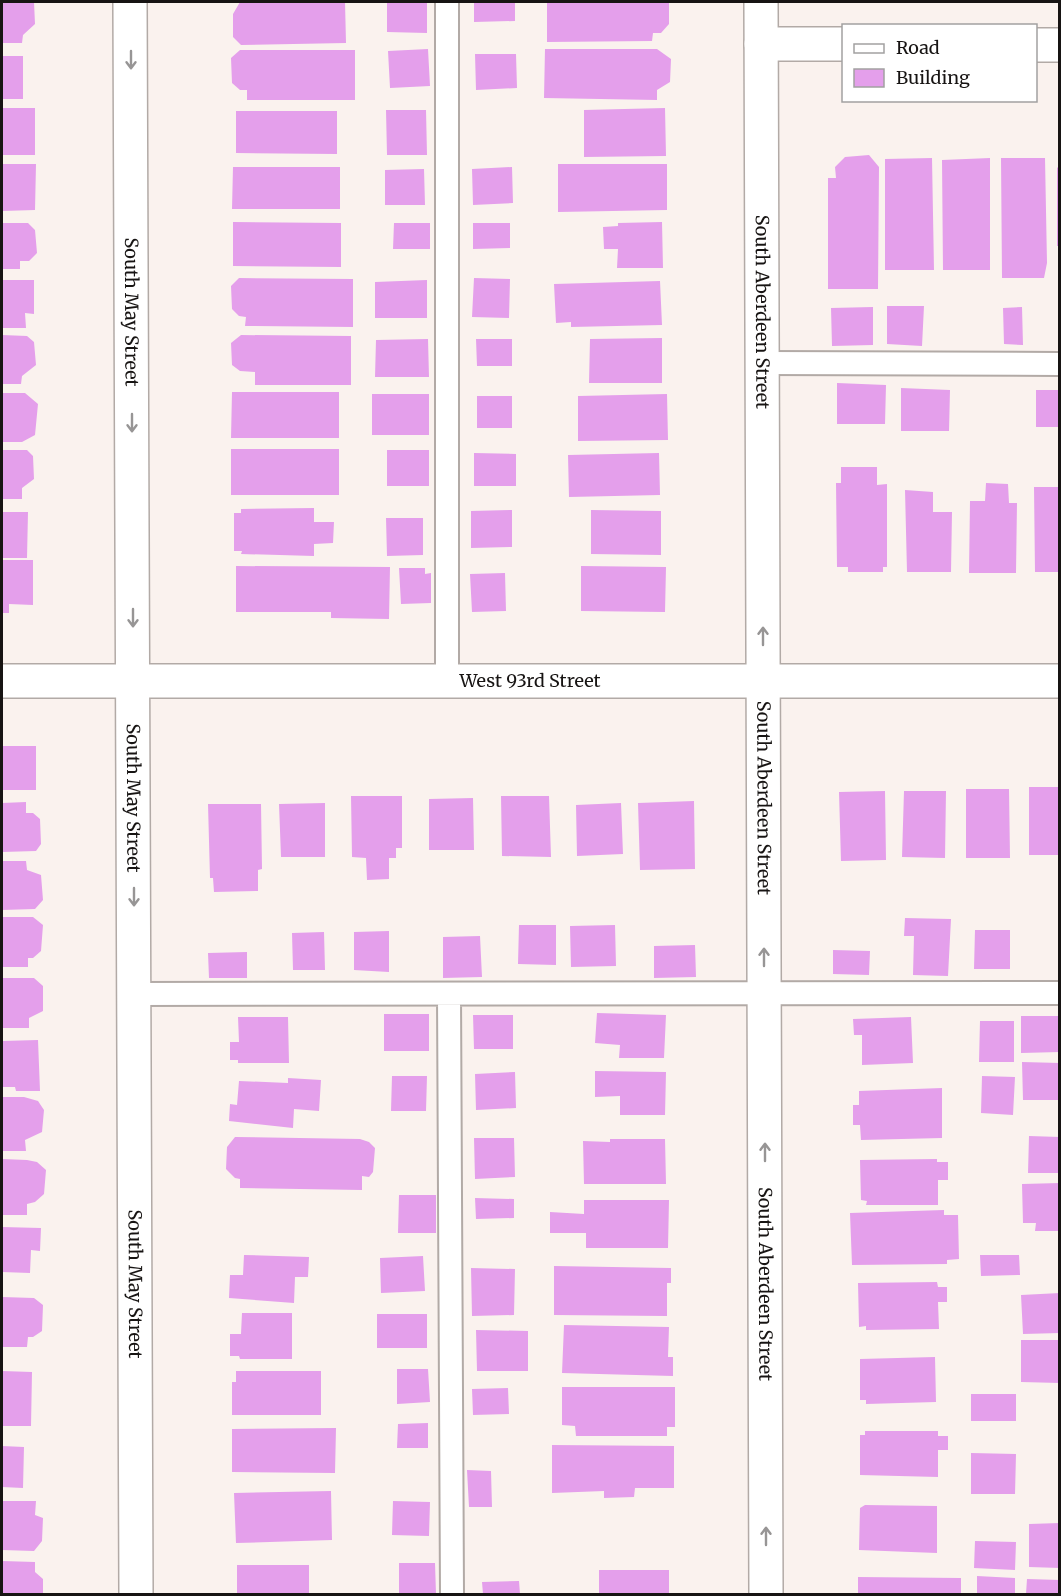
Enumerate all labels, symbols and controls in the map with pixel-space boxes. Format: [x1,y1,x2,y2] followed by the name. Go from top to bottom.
[842,24,1037,102] legend
[896,36,940,59] text: Road
[125,49,137,69] one-way arrow
[896,66,970,89] text: Building
[751,215,774,409] street label: South Aberdeen Street
[120,237,143,387] street label: South May Street
[126,412,138,432] one-way arrow
[127,607,139,627] one-way arrow
[757,627,769,647] one-way arrow
[458,669,601,692] street label: West 93rd Street
[752,701,776,895] street label: South Aberdeen Street
[122,723,145,873] street label: South May Street
[128,886,139,906] one-way arrow
[758,948,770,968] one-way arrow
[759,1143,771,1163] one-way arrow
[754,1187,777,1381] street label: South Aberdeen Street
[124,1209,147,1359] street label: South May Street
[760,1527,772,1547] one-way arrow

